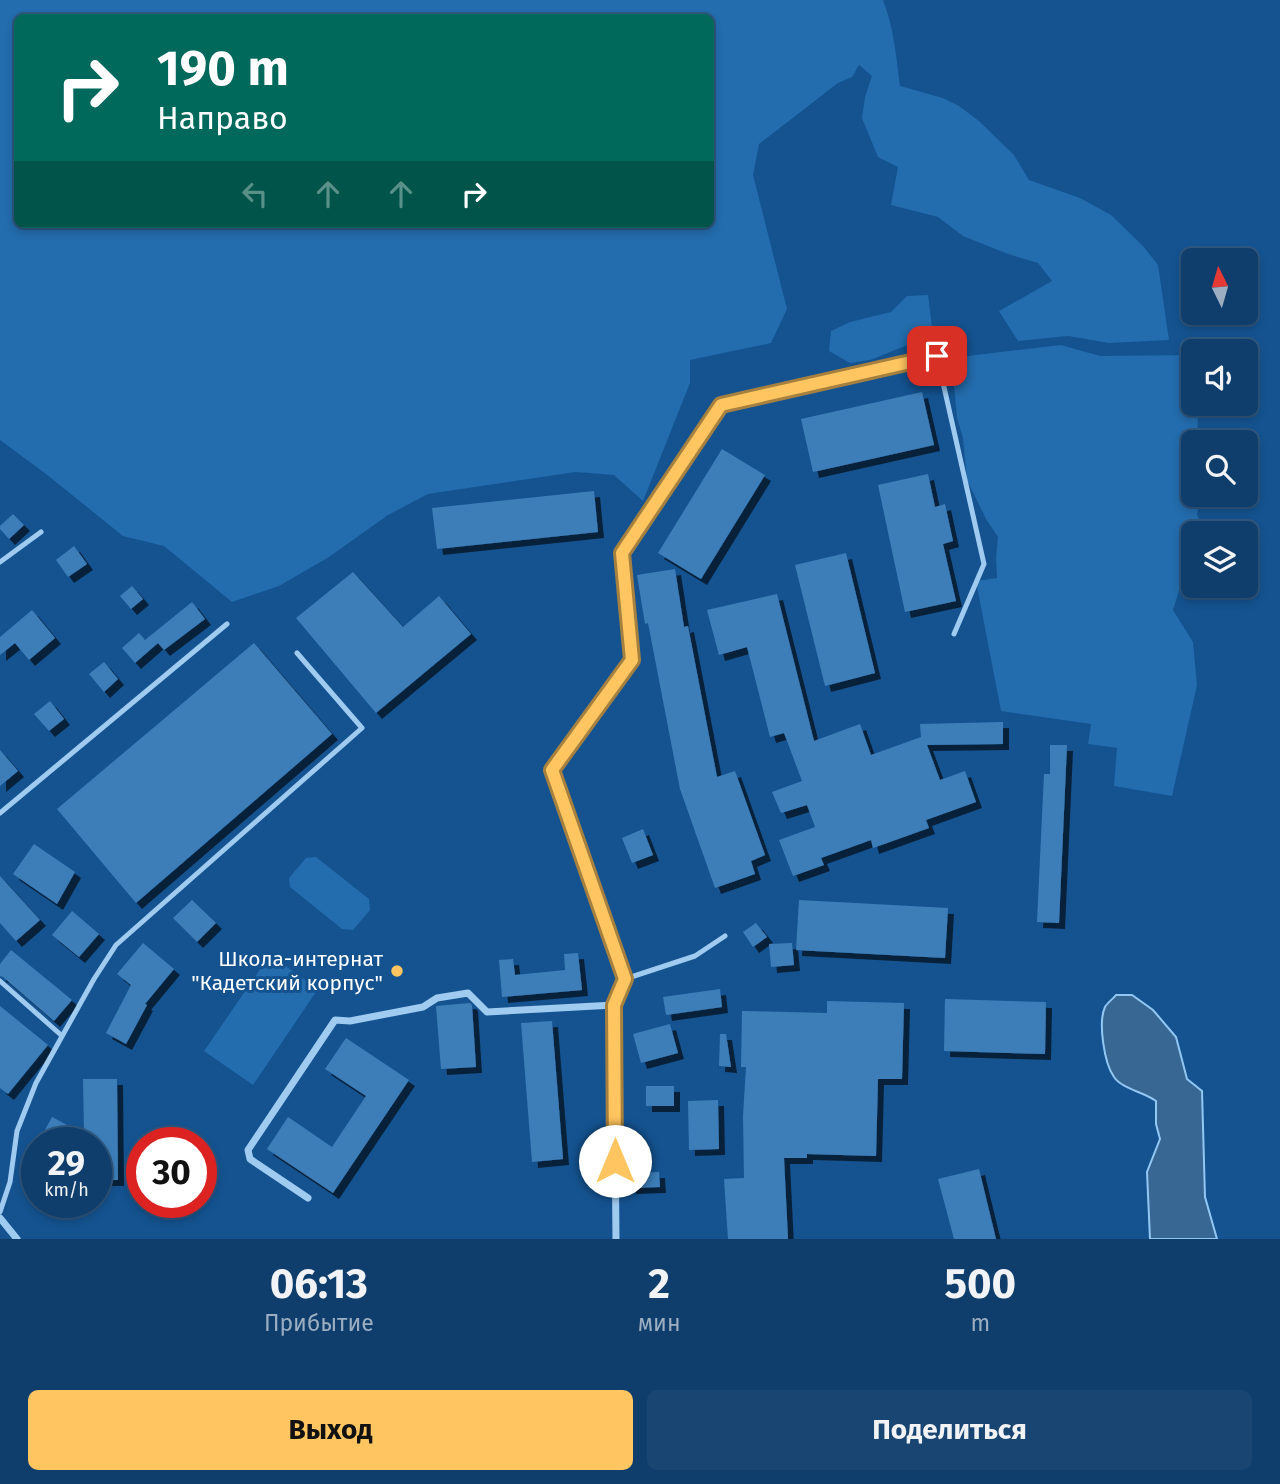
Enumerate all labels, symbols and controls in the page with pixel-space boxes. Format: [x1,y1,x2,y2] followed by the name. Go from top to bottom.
[157,39,289,98] text: 190 m
[42,42,133,133] icon: right
[157,99,288,137] text: Направо
[236,175,274,213] icon: left
[309,175,347,213] icon: ahead
[382,175,420,213] icon: ahead
[455,175,493,213] icon: right
[1181,248,1258,326] north arrow
[1181,248,1258,598] map controls
[907,326,967,386] pin
[918,337,956,375] icon: arrive
[1181,339,1258,416] button: sound
[1181,430,1258,507] button: search
[1181,521,1258,598] button: layers
[191,946,384,996] place label: Школа-интернат "Кадетский корпус"
[389,963,405,979] marker: Школа-интернат "Кадетский корпус"
[578,1124,652,1198] position arrow
[126,1127,217,1218] speed limit sign: 30
[48,1142,85,1184] text: 29
[44,1179,89,1201] text: km/h
[270,1259,368,1309] text: 06:13
[648,1259,670,1309] text: 2
[944,1259,1016,1309] text: 500
[264,1309,374,1337] text: Прибытие
[638,1309,681,1337] text: мин
[970,1309,990,1337] text: m
[28,1390,633,1470] button: Выход
[647,1390,1252,1470] button: Поделиться

